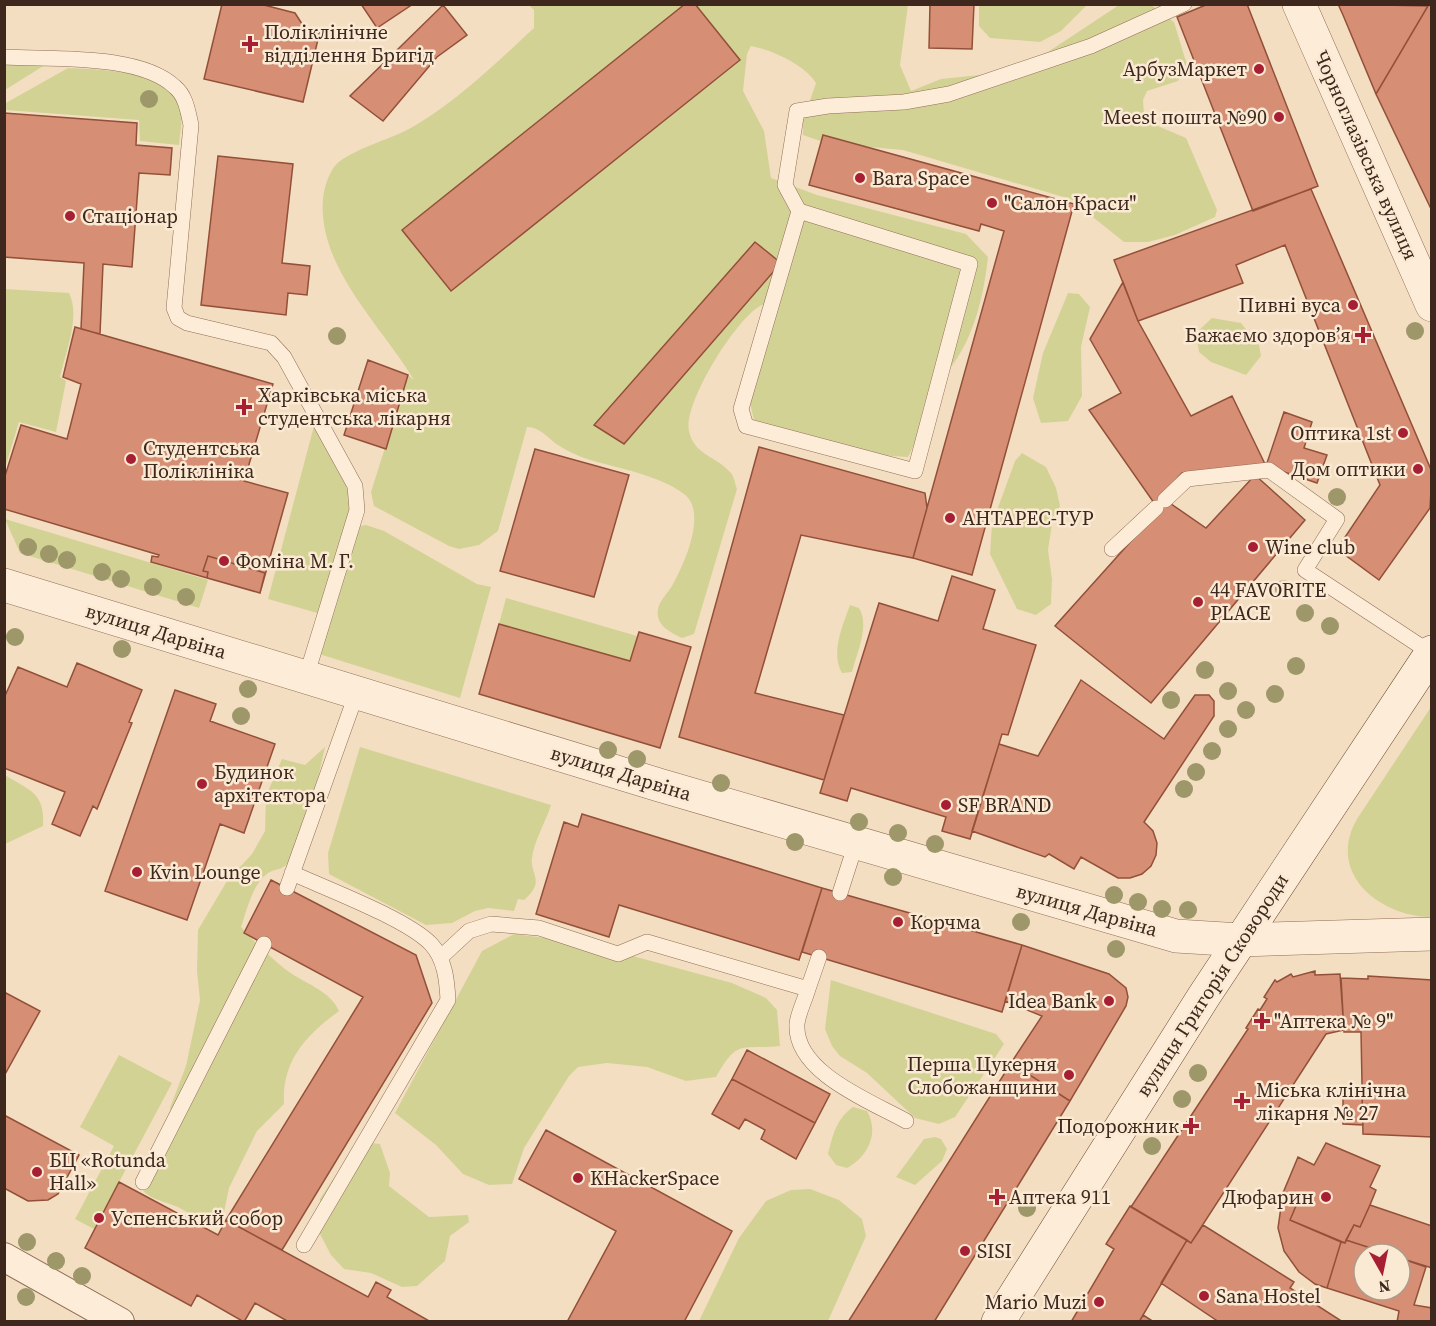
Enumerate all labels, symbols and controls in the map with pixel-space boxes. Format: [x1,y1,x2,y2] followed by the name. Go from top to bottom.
[264,18,434,69] place label: Поліклінічне відділення Бригід
[241,35,259,53] marker: Поліклінічне відділення Бригід
[1307,46,1425,264] street label: Чорноглазівська вулиця
[1123,55,1247,83] place label: АрбузМаркет
[1252,62,1266,76] marker: АрбузМаркет
[1103,103,1267,131] place label: Meest пошта №90
[1272,110,1286,124] marker: Meest пошта №90
[872,164,970,192] place label: Bara Space
[853,171,867,185] marker: Bara Space
[1004,189,1136,217] place label: "Салон Краси"
[985,196,999,210] marker: "Салон Краси"
[82,202,178,230] place label: Стаціонар
[63,209,77,223] marker: Стаціонар
[1239,291,1342,319] place label: Пивні вуса
[1346,298,1360,312] marker: Пивні вуса
[1185,321,1351,349] place label: Бажаємо здоровʼя
[1356,328,1370,342] marker: Бажаємо здоровʼя
[258,381,451,432] place label: Харківська міська студентська лікарня
[235,398,253,416] marker: Харківська міська студентська лікарня
[1290,419,1391,447] place label: Оптика 1st
[1396,426,1410,440] marker: Оптика 1st
[143,434,261,485] place label: Студентська Поліклініка
[124,452,138,466] marker: Студентська Поліклініка
[1291,455,1406,483] place label: Дом оптики
[1411,462,1425,476] marker: Дом оптики
[962,504,1094,532] place label: АНТАРЕС-ТУР
[943,511,957,525] marker: АНТАРЕС-ТУР
[1265,533,1355,561] place label: Wine club
[1246,540,1260,554] marker: Wine club
[236,547,354,575] place label: Фоміна М. Г.
[217,554,231,568] marker: Фоміна М. Г.
[1210,576,1326,627] place label: 44 FAVORITE PLACE
[1191,595,1205,609] marker: 44 FAVORITE PLACE
[82,596,231,666] street label: вулиця Дарвіна
[547,738,696,808] street label: вулиця Дарвіна
[214,758,327,809] place label: Будинок архітектора
[195,777,209,791] marker: Будинок архітектора
[958,791,1051,819] place label: SF BRAND
[939,798,953,812] marker: SF BRAND
[149,858,261,886] place label: Kvin Lounge
[130,865,144,879] marker: Kvin Lounge
[1129,868,1295,1102] street label: вулиця Григорія Сковороди
[1013,876,1162,944] street label: вулиця Дарвіна
[910,908,982,936] place label: Корчма
[891,915,905,929] marker: Корчма
[1008,987,1097,1015] place label: Idea Bank
[1102,994,1116,1008] marker: Idea Bank
[1274,1007,1393,1035] place label: "Аптека № 9"
[1255,1014,1269,1028] marker: "Аптека № 9"
[907,1050,1057,1101] place label: Перша Цукерня Слобожанщини
[1062,1068,1076,1082] marker: Перша Цукерня Слобожанщини
[1256,1076,1407,1127] place label: Міська клінічна лікарня № 27
[1233,1092,1251,1110] marker: Міська клінічна лікарня № 27
[1057,1112,1179,1140] place label: Подорожник
[1184,1119,1198,1133] marker: Подорожник
[49,1146,167,1197] place label: БЦ «Rotunda Hall»
[590,1164,719,1192] place label: KHackerSpace
[30,1165,44,1179] marker: БЦ «Rotunda Hall»
[571,1171,585,1185] marker: KHackerSpace
[1009,1183,1111,1211] place label: Аптека 911
[1222,1183,1314,1211] place label: Дюфарин
[990,1190,1004,1204] marker: Аптека 911
[1319,1190,1333,1204] marker: Дюфарин
[111,1204,283,1232] place label: Успенський собор
[92,1211,106,1225] marker: Успенський собор
[977,1237,1012,1265] place label: SISI
[1352,1242,1412,1302] north arrow
[958,1244,972,1258] marker: SISI
[1377,1275,1392,1299] text: N
[1216,1282,1321,1310] place label: Sana Hostel
[985,1288,1087,1316] place label: Mario Muzi
[1197,1289,1211,1303] marker: Sana Hostel
[1092,1295,1106,1309] marker: Mario Muzi

